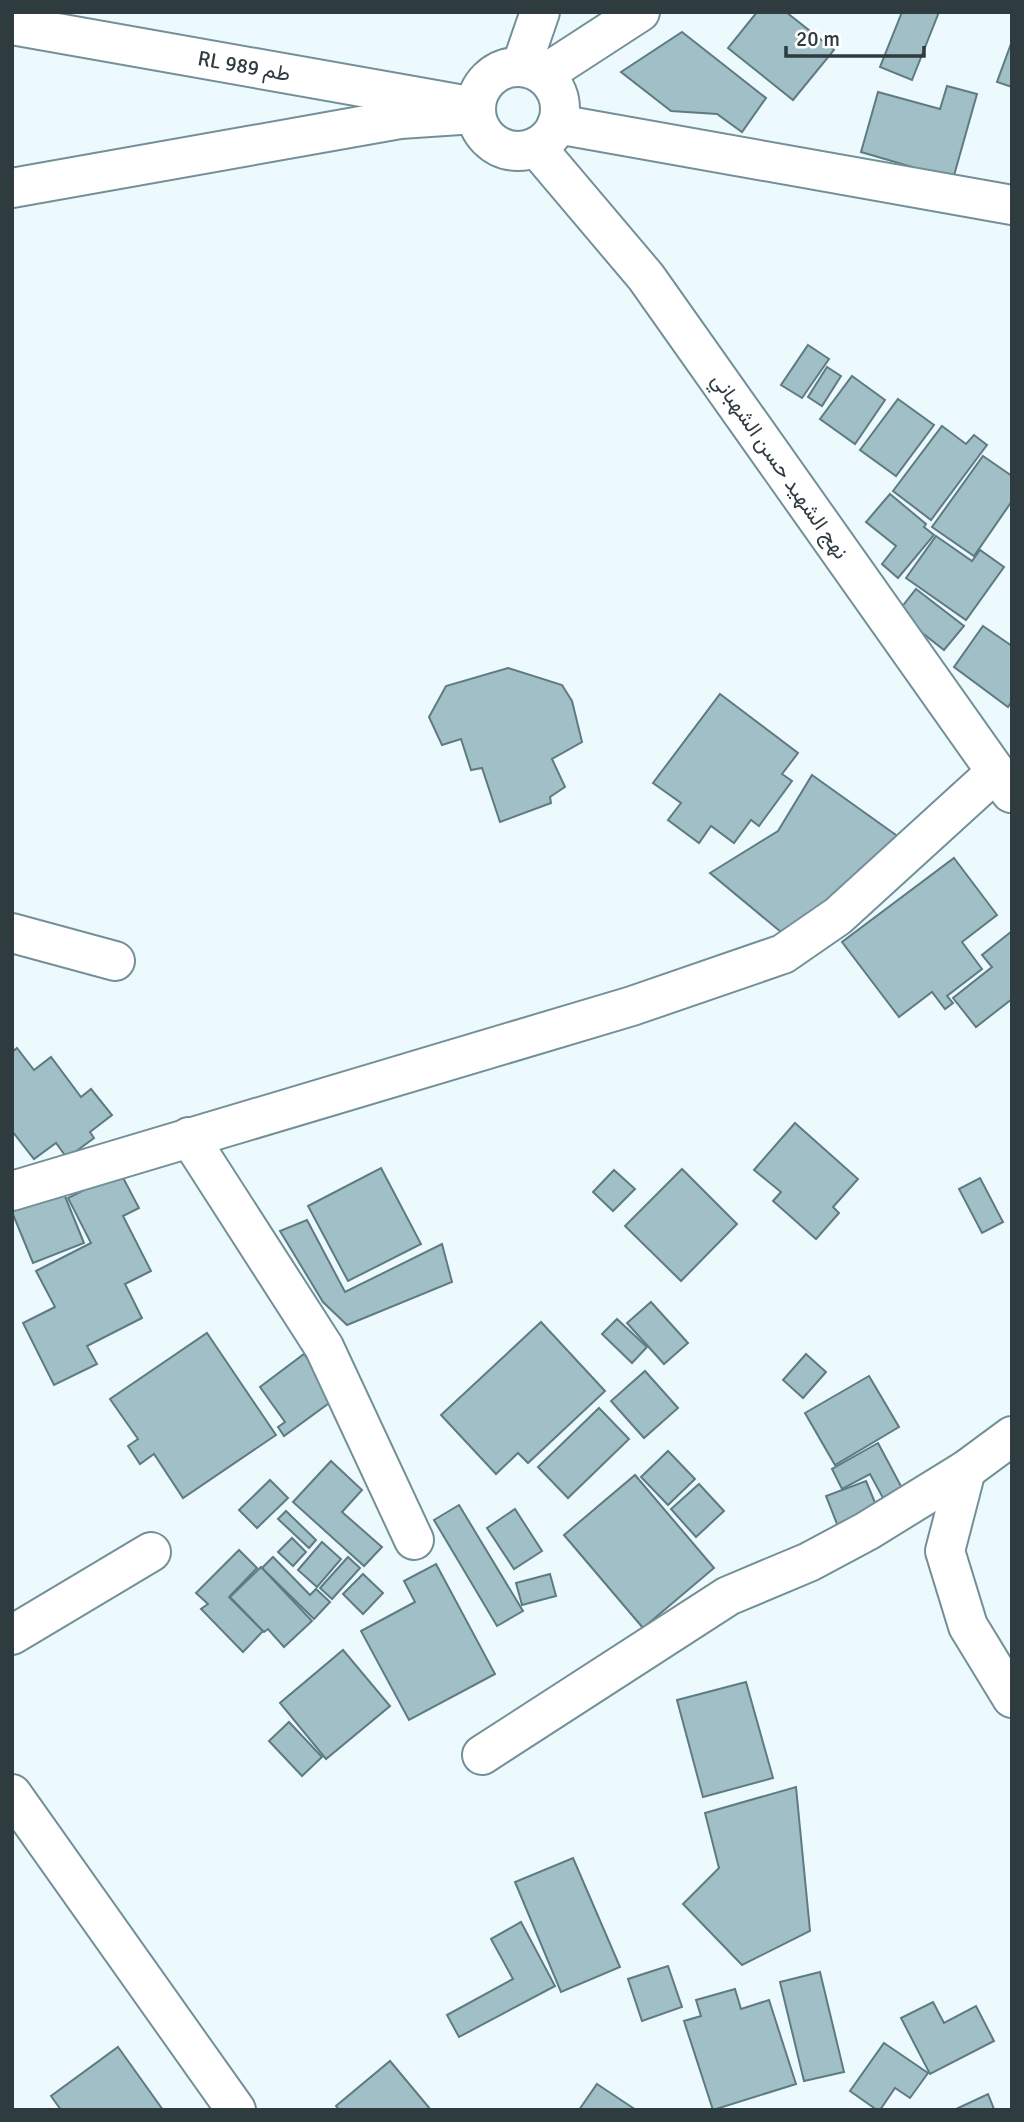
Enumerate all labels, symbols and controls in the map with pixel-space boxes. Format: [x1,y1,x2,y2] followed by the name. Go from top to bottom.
[786,14,924,58] scale bar
[796,26,840,52] text: 20 m
[195,45,292,88] street label: RL طم 989
[703,368,854,566] street label: نهج الشهيد حسن الشهباني

